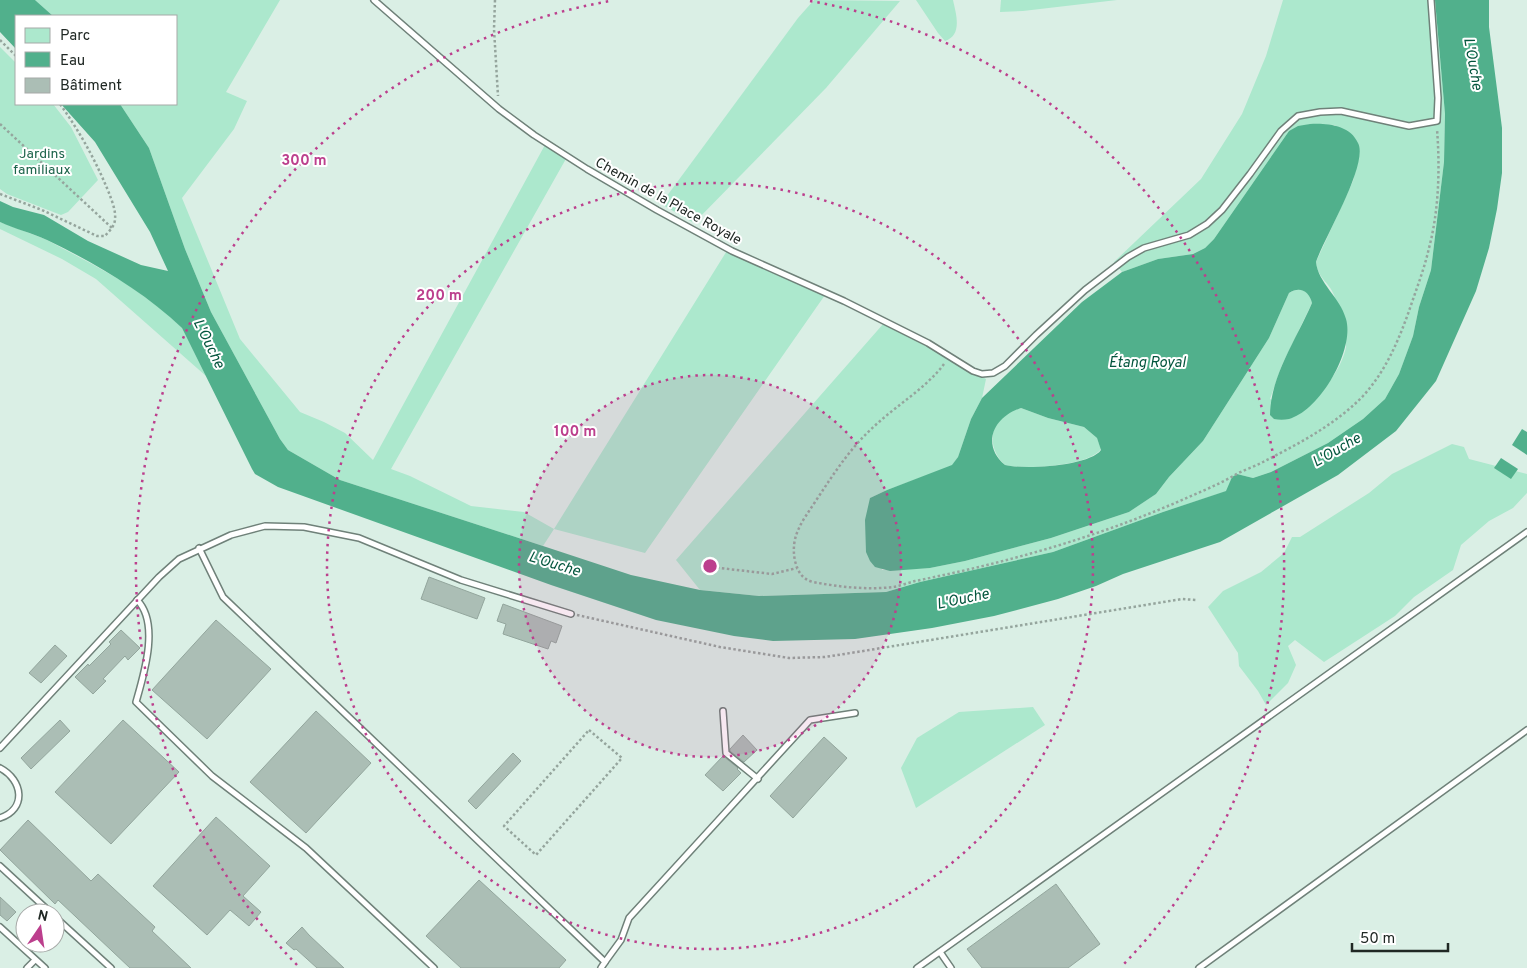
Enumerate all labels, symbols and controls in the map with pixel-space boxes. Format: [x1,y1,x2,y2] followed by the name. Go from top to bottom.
[15,15,178,105] legend
[60,27,90,46] text: Parc
[1458,36,1486,92] water label: L'Ouche
[60,52,85,71] text: Eau
[60,77,122,96] text: Bâtiment
[13,146,71,179] park label: Jardins familiaux
[281,152,327,171] text: 300 m
[592,155,744,249] street label: Chemin de la Place Royale
[416,287,462,306] text: 200 m
[188,316,228,372] water label: L'Ouche
[1108,353,1187,373] water label: Étang Royal
[554,423,596,442] text: 100 m
[1309,429,1365,472] water label: L'Ouche
[526,548,582,582] water label: L'Ouche
[701,557,719,575] centre of rings
[935,585,991,615] water label: L'Ouche
[15,903,65,953] north arrow
[36,907,49,926] text: N
[1352,920,1448,952] scale bar
[1360,930,1395,949] text: 50 m

